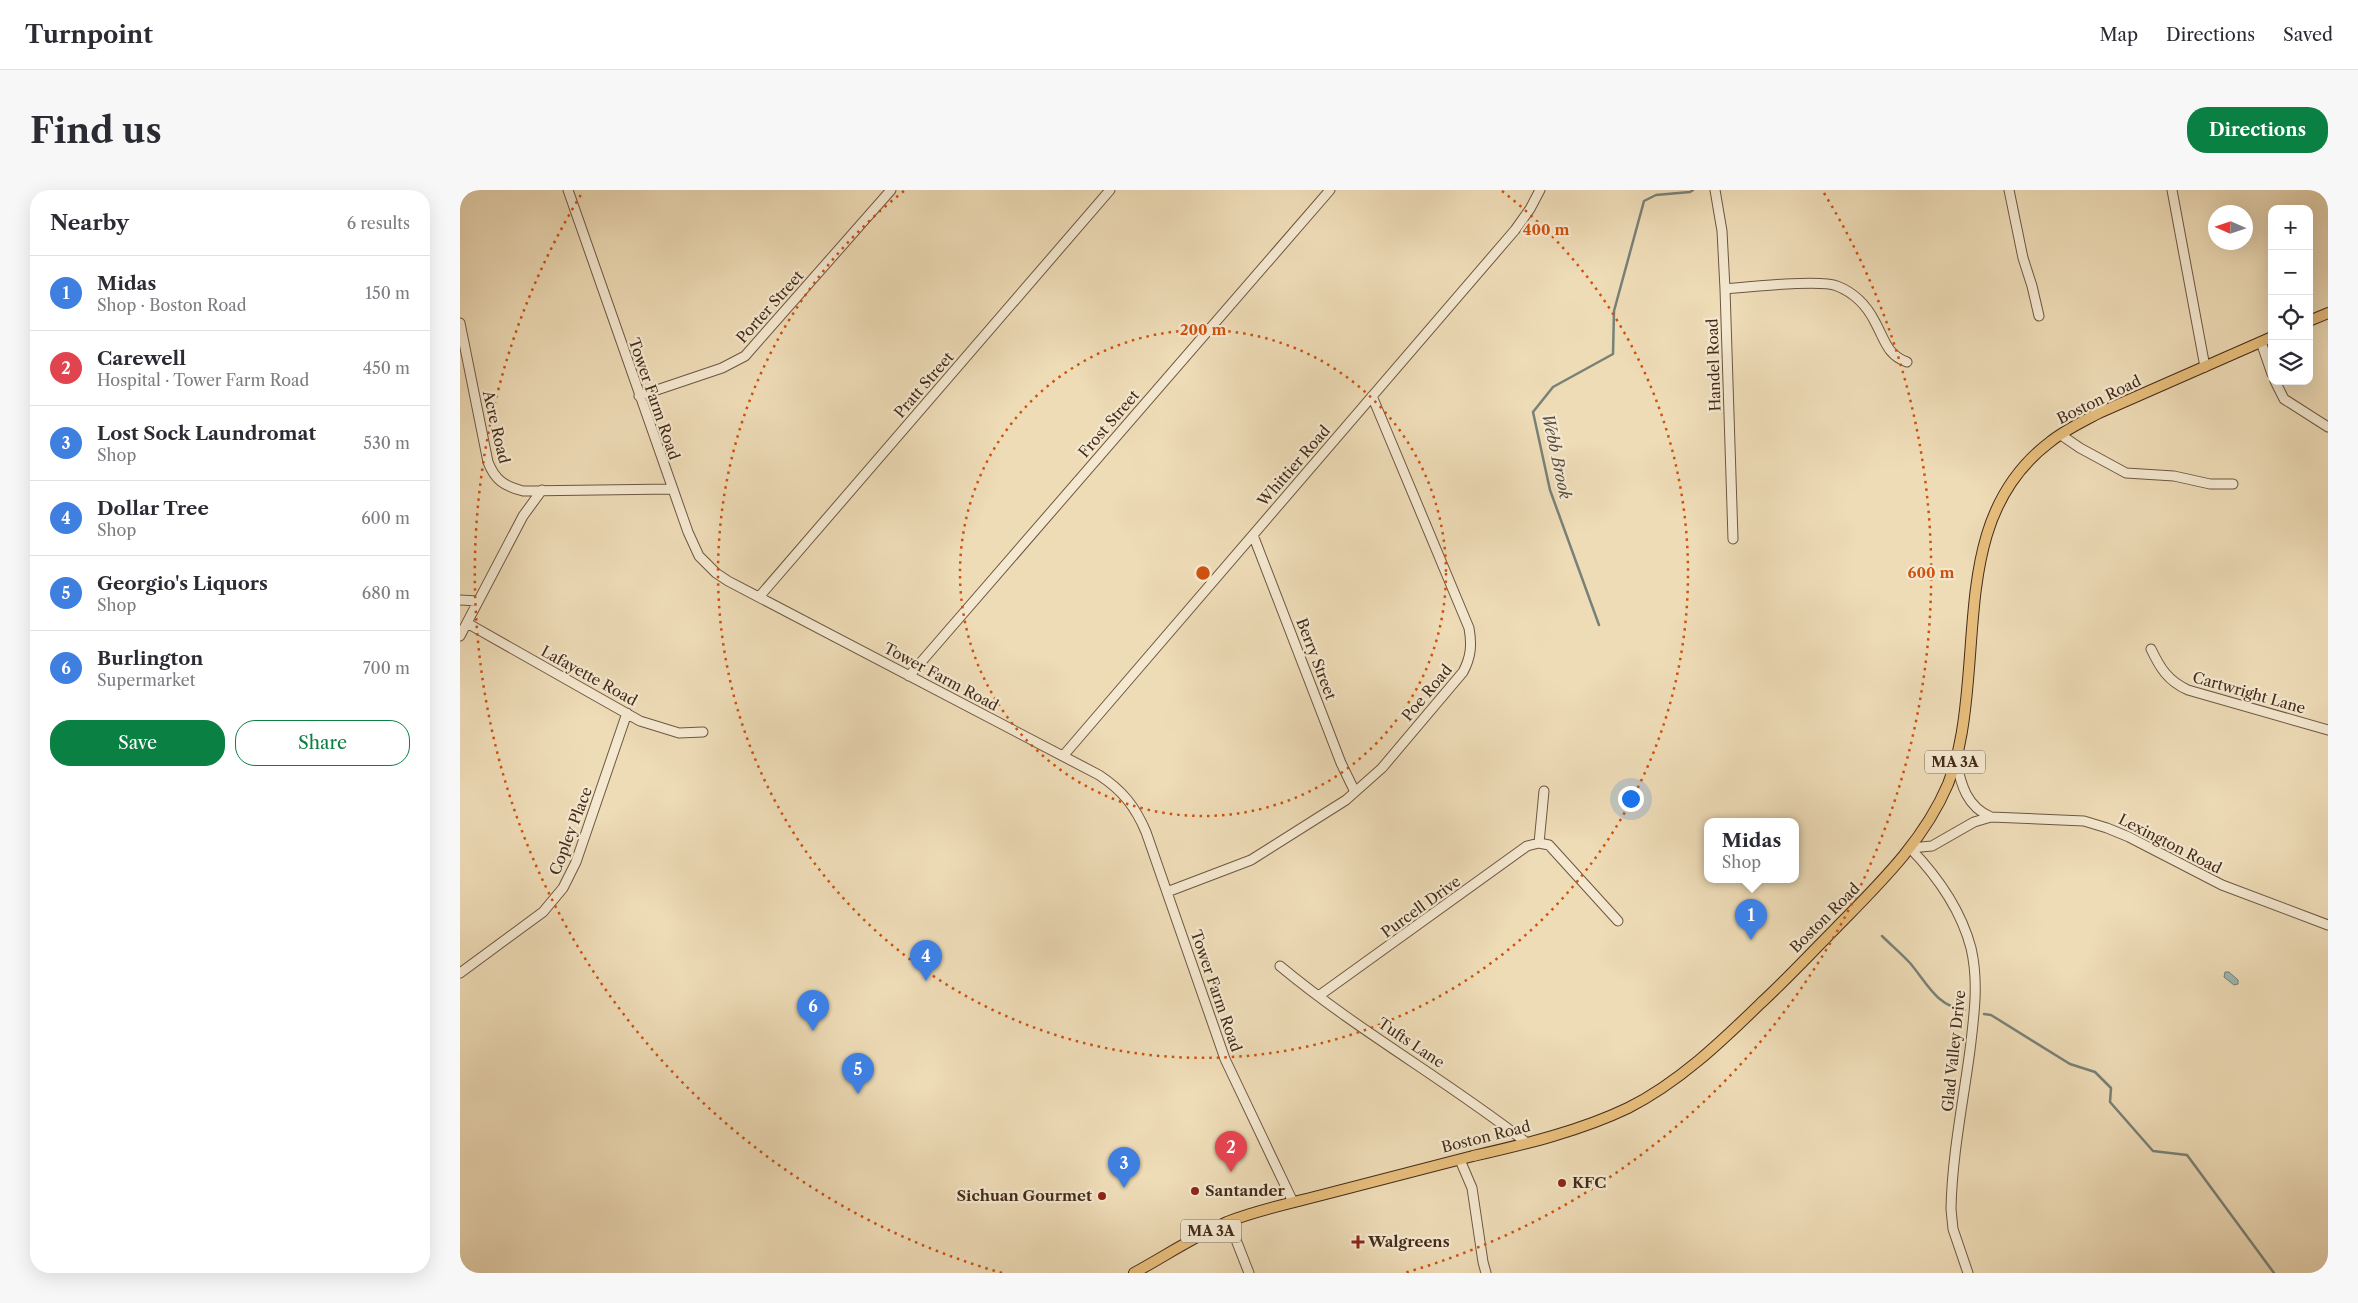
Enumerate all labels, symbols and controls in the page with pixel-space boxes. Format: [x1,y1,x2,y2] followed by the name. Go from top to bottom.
[25,20,153,49] text: Turnpoint
[2099,24,2138,46] text: Map
[2166,24,2255,46] text: Directions
[2283,24,2333,46] text: Saved
[2187,107,2328,153] button: Directions
[30,109,162,152] text: Find us
[2208,205,2253,250] north arrow
[2268,205,2313,385] map controls
[2268,205,2313,250] button: +
[50,210,129,235] text: Nearby
[347,213,410,233] text: 6 results
[1523,220,1569,239] text: 400 m
[2268,250,2313,295] button: −
[732,266,808,347] street label: Porter Street
[97,272,156,295] text: Midas
[62,283,70,303] text: 1
[365,283,410,303] text: 150 m
[97,295,246,315] text: Shop · Boston Road
[2268,295,2313,340] button: locate
[1702,318,1725,412] street label: Handel Road
[1180,320,1226,339] text: 200 m
[625,335,684,462] street label: Tower Farm Road
[2268,340,2313,385] button: layers
[97,347,186,370] text: Carewell
[890,347,958,422] street label: Pratt Street
[61,358,71,378] text: 2
[363,358,410,378] text: 450 m
[97,370,309,390] text: Hospital · Tower Farm Road
[2054,371,2144,428] street label: Boston Road
[1074,385,1144,461] street label: Frost Street
[479,388,514,465] street label: Acre Road
[1538,411,1576,501] water label: Webb Brook
[1253,421,1334,511] street label: Whittier Road
[97,422,316,445] text: Lost Sock Laundromat
[61,433,71,453] text: 3
[363,433,410,453] text: 530 m
[97,445,136,465] text: Shop
[97,497,209,520] text: Dollar Tree
[61,508,71,528] text: 4
[361,508,410,528] text: 600 m
[97,520,136,540] text: Shop
[1908,563,1954,582] text: 600 m
[1194,564,1212,582] centre of rings
[97,572,268,595] text: Georgio's Liquors
[62,583,70,603] text: 5
[362,583,410,603] text: 680 m
[97,595,136,615] text: Shop
[1292,615,1341,703] street label: Berry Street
[880,638,1002,715] street label: Tower Farm Road
[538,641,641,710] street label: Lafayette Road
[97,647,203,670] text: Burlington
[61,658,71,678] text: 6
[363,658,410,678] text: 700 m
[1397,660,1456,725] street label: Poe Road
[2191,667,2308,718] street label: Cartwright Lane
[97,670,195,690] text: Supermarket
[50,720,225,766] button: Save
[235,720,410,766] button: Share
[1925,750,1985,774] road number: MA 3A
[545,784,596,878] street label: Copley Place
[1618,786,1644,812] your location
[2115,809,2225,878] street label: Lexington Road
[1704,818,1799,883] popup
[1722,829,1781,852] text: Midas
[1722,852,1761,872] text: Shop
[1377,871,1464,942] street label: Purcell Drive
[1786,879,1864,957] street label: Boston Road
[1735,899,1767,940] pin: 1
[1187,927,1246,1054] street label: Tower Farm Road
[910,940,942,981] pin: 4
[1938,989,1969,1113] street label: Glad Valley Drive
[797,990,829,1031] pin: 6
[1374,1013,1448,1072] street label: Tufts Lane
[842,1053,874,1094] pin: 5
[1439,1116,1532,1157] street label: Boston Road
[1215,1131,1247,1172] pin: 2
[1108,1147,1140,1188] pin: 3
[1572,1173,1606,1192] place label: KFC
[1556,1177,1568,1189] marker: KFC
[1205,1181,1285,1200] place label: Santander
[1189,1185,1201,1197] marker: Santander
[956,1186,1092,1205] place label: Sichuan Gourmet
[1096,1190,1108,1202] marker: Sichuan Gourmet
[1181,1220,1241,1242] road number: MA 3A
[1367,1232,1450,1251] place label: Walgreens
[1352,1236,1364,1248] marker: Walgreens

